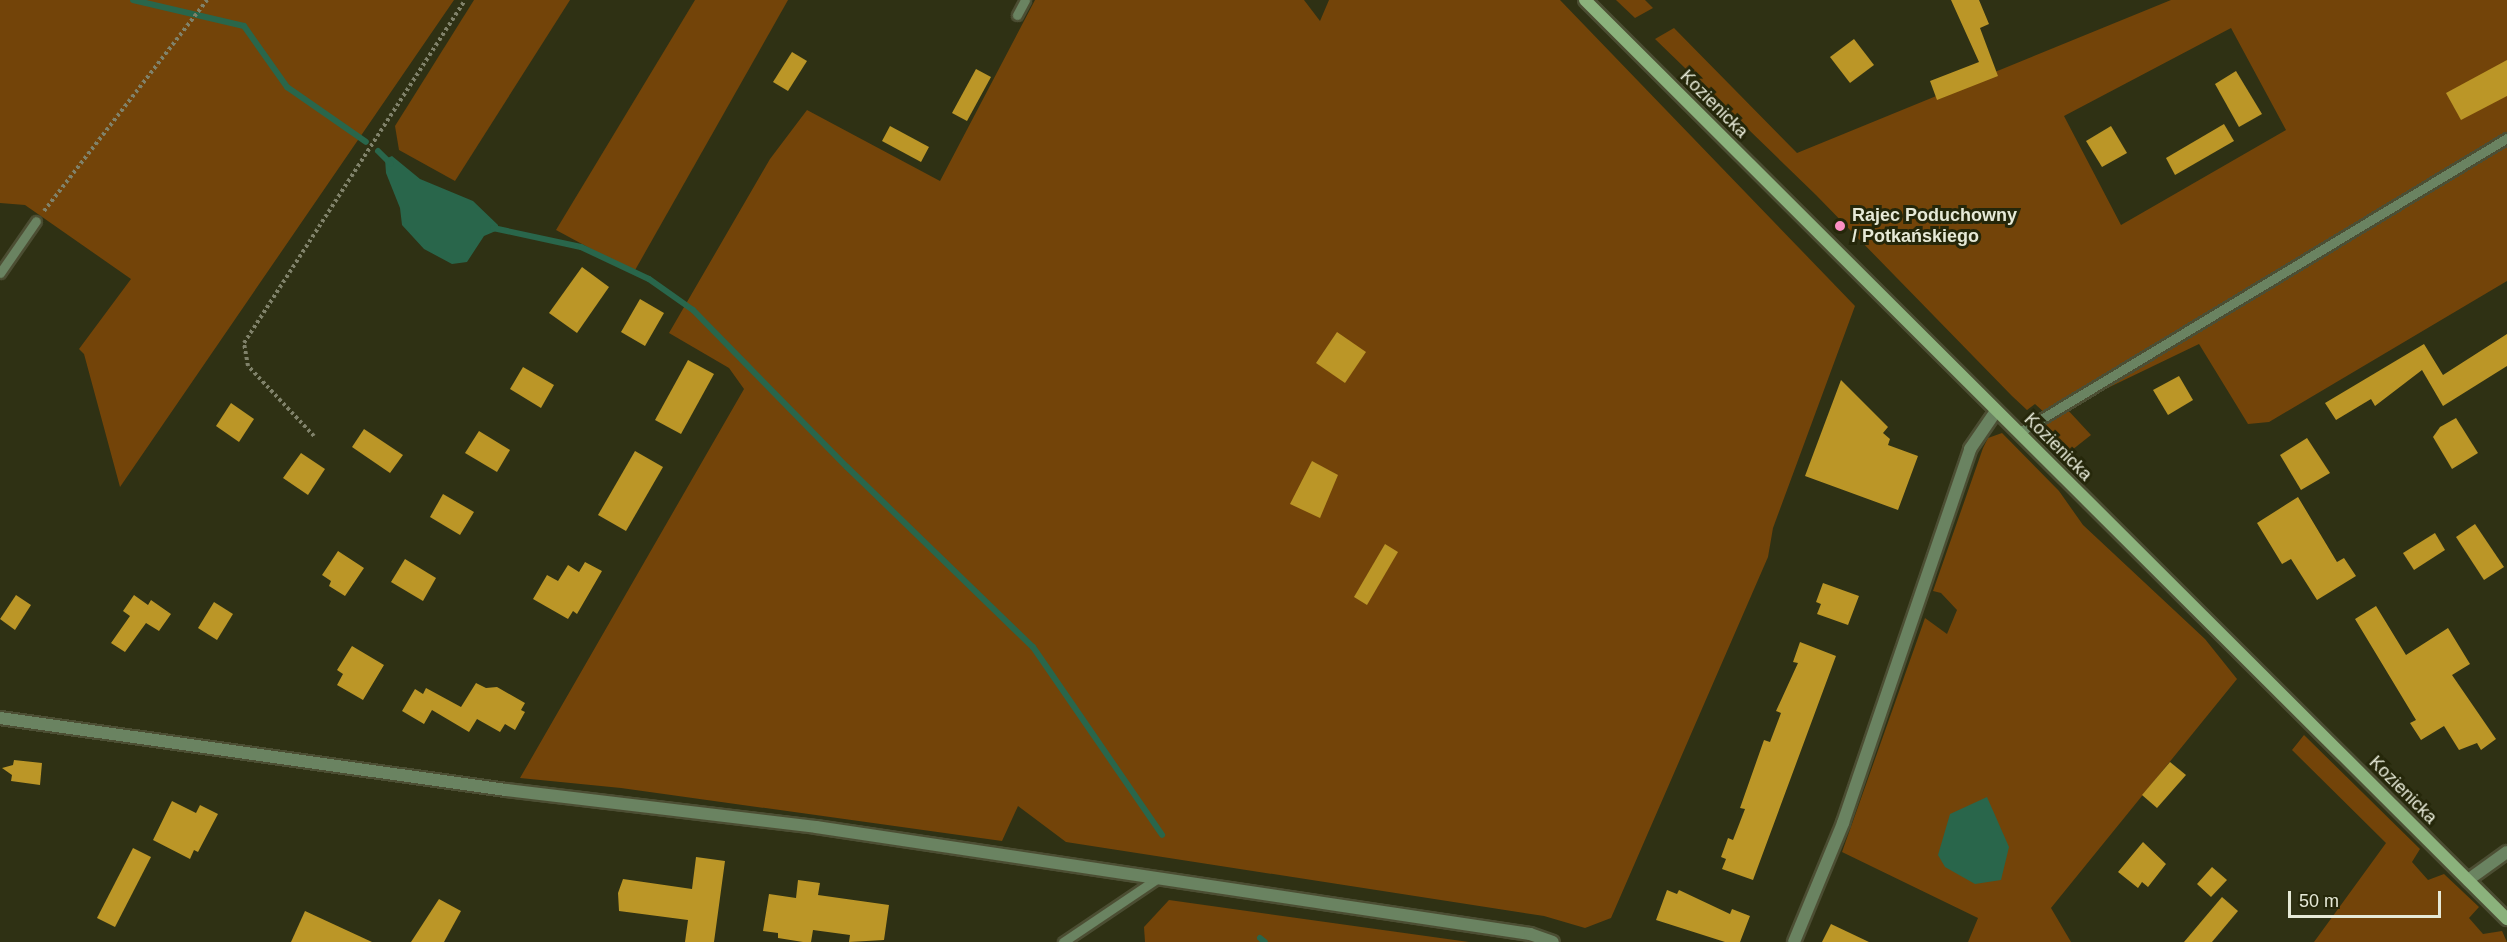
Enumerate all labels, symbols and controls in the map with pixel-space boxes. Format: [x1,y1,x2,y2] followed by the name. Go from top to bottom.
[1676,66,1752,142] street label: Kozienicka
[1852,205,2017,248] place label: Rajec Poduchowny / Potkańskiego
[1833,219,1847,233] marker: Rajec Poduchowny / Potkańskiego
[2020,409,2096,485] street label: Kozienicka
[2365,752,2441,828] street label: Kozienicka
[2291,879,2444,917] scale bar
[2299,891,2339,911] text: 50 m

